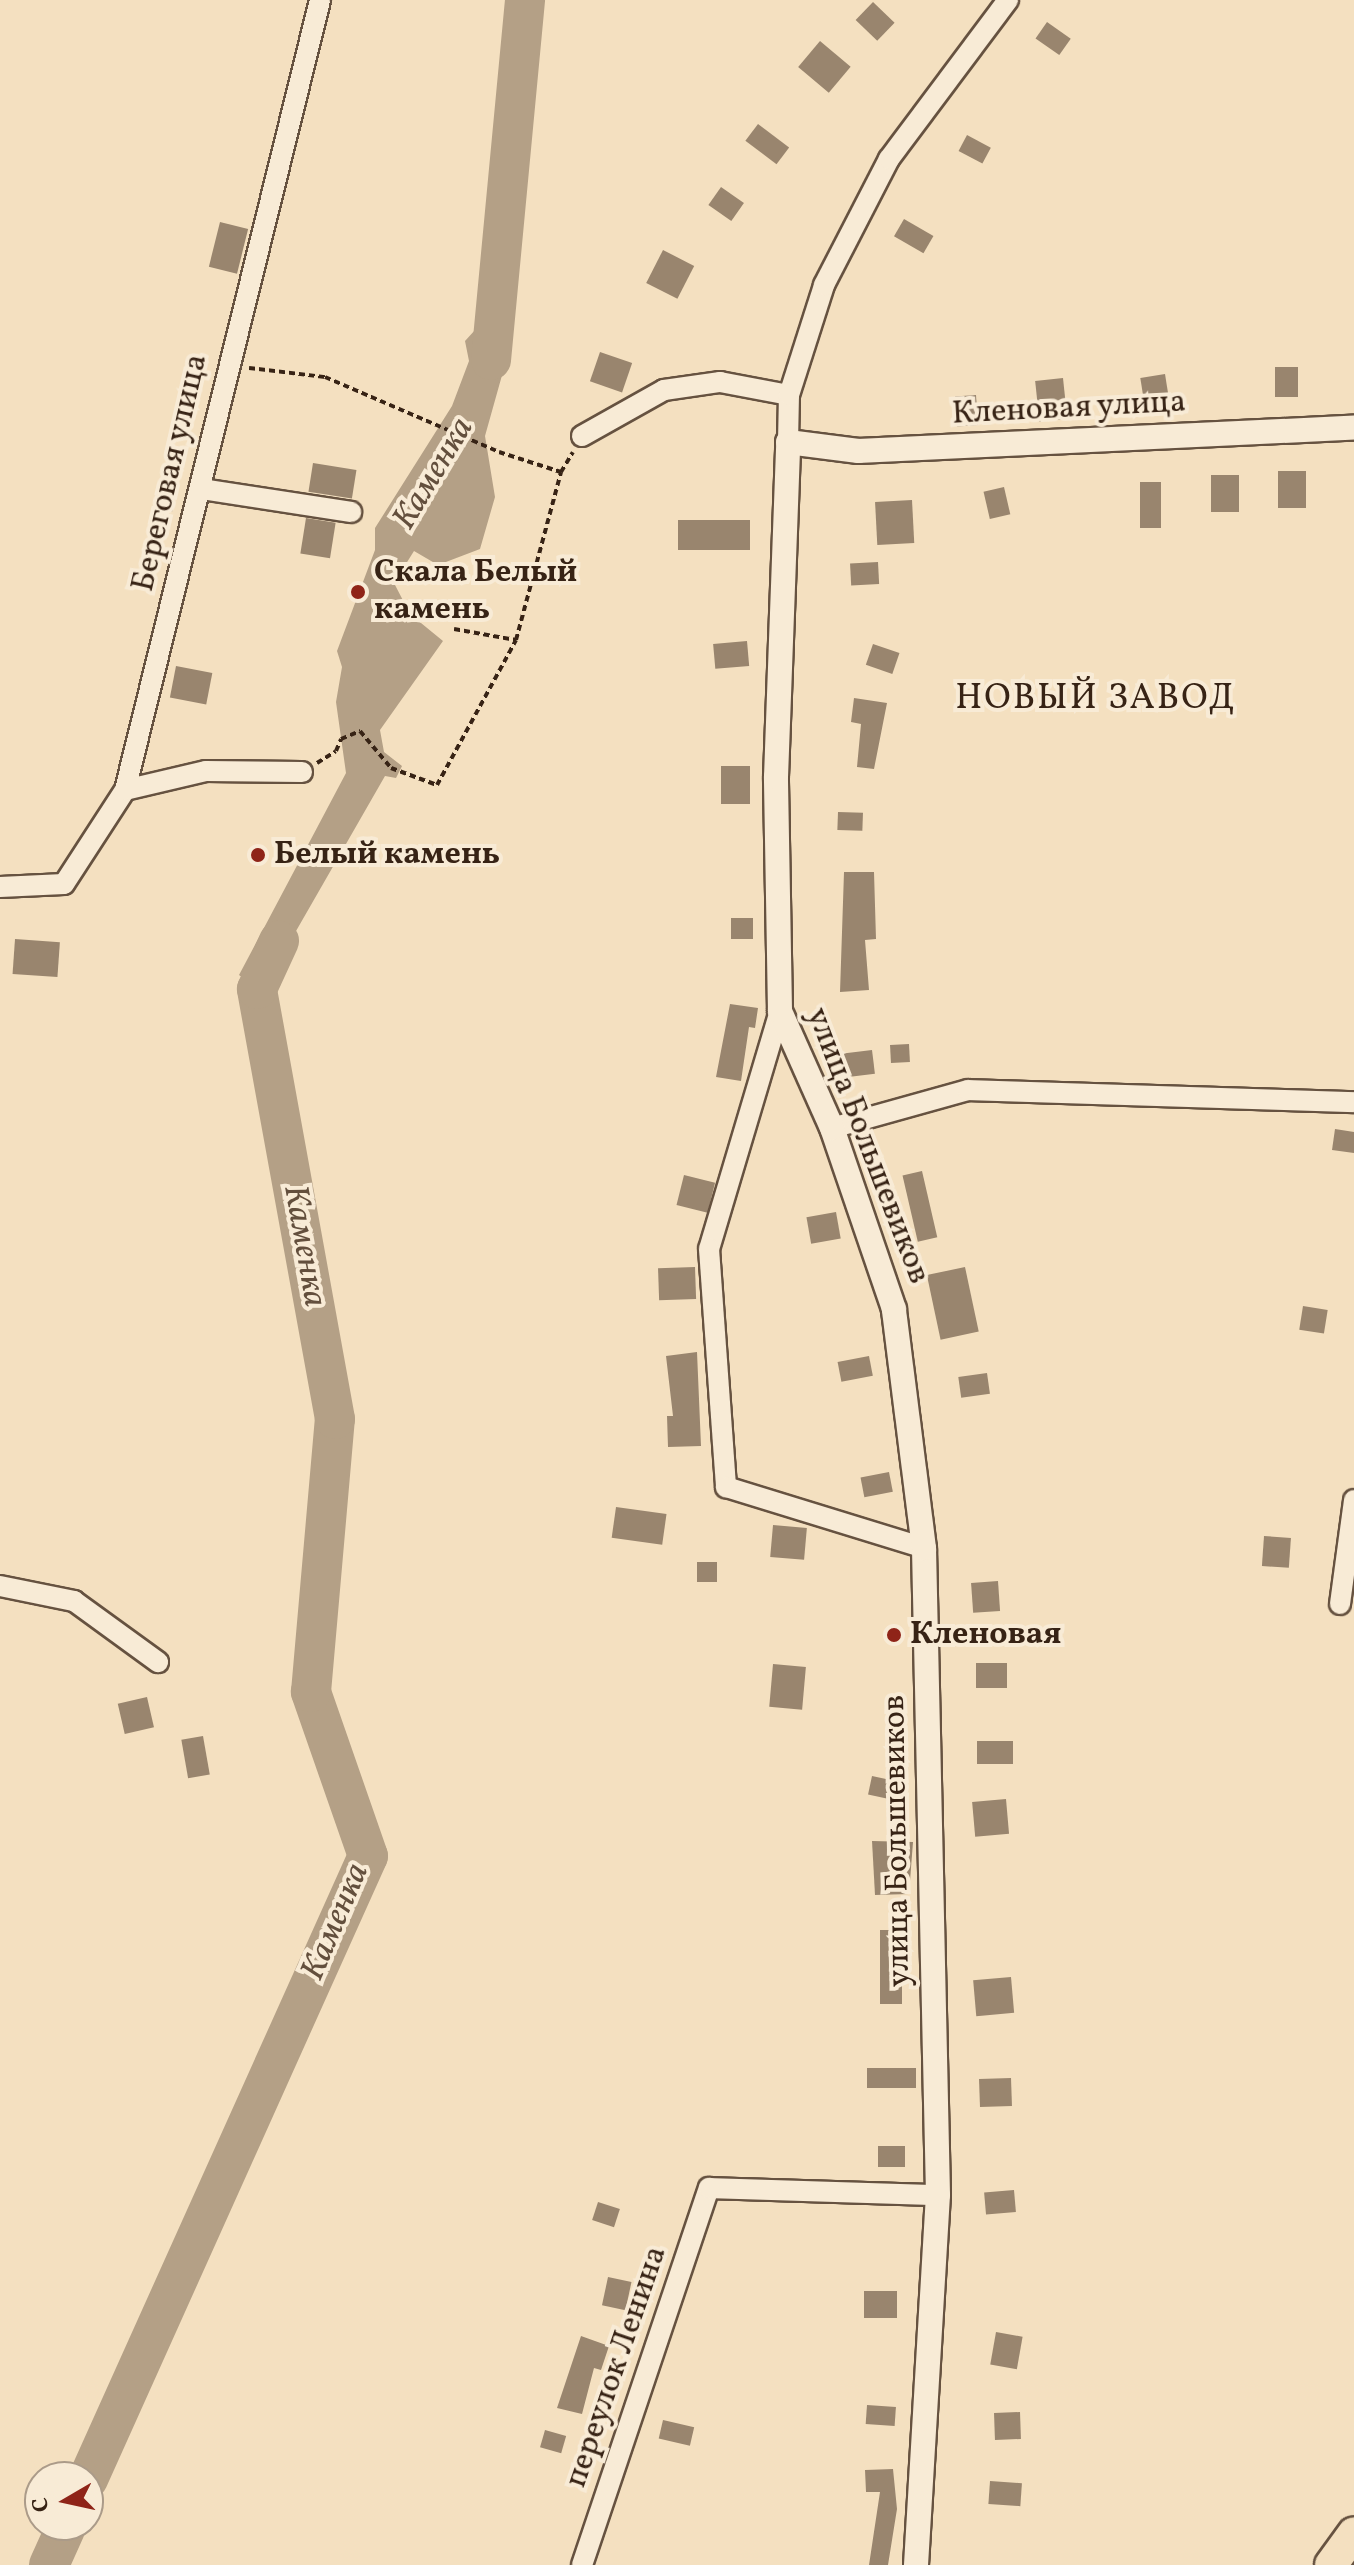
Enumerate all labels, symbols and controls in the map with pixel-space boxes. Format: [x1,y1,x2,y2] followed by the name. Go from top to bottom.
[125,350,217,596] street label: Береговая улица
[951,384,1187,434] street label: Кленовая улица
[385,411,483,537] water label: Каменка
[374,555,577,630] place label: Скала Белый камень
[349,583,367,601] marker: Скала Белый камень
[955,678,1237,722] district label: НОВЫЙ ЗАВОД
[274,836,500,874] place label: Белый камень
[249,846,267,864] marker: Белый камень
[797,1003,937,1289] street label: улица Большевиков
[273,1182,335,1310] water label: Каменка
[910,1616,1062,1654] place label: Кленовая
[885,1626,903,1644] marker: Кленовая
[876,1694,920,1988] street label: улица Большевиков
[293,1857,379,1987] water label: Каменка
[558,2241,676,2493] street label: переулок Ленина
[24,2461,104,2541] north arrow
[25,2495,58,2514] text: С

